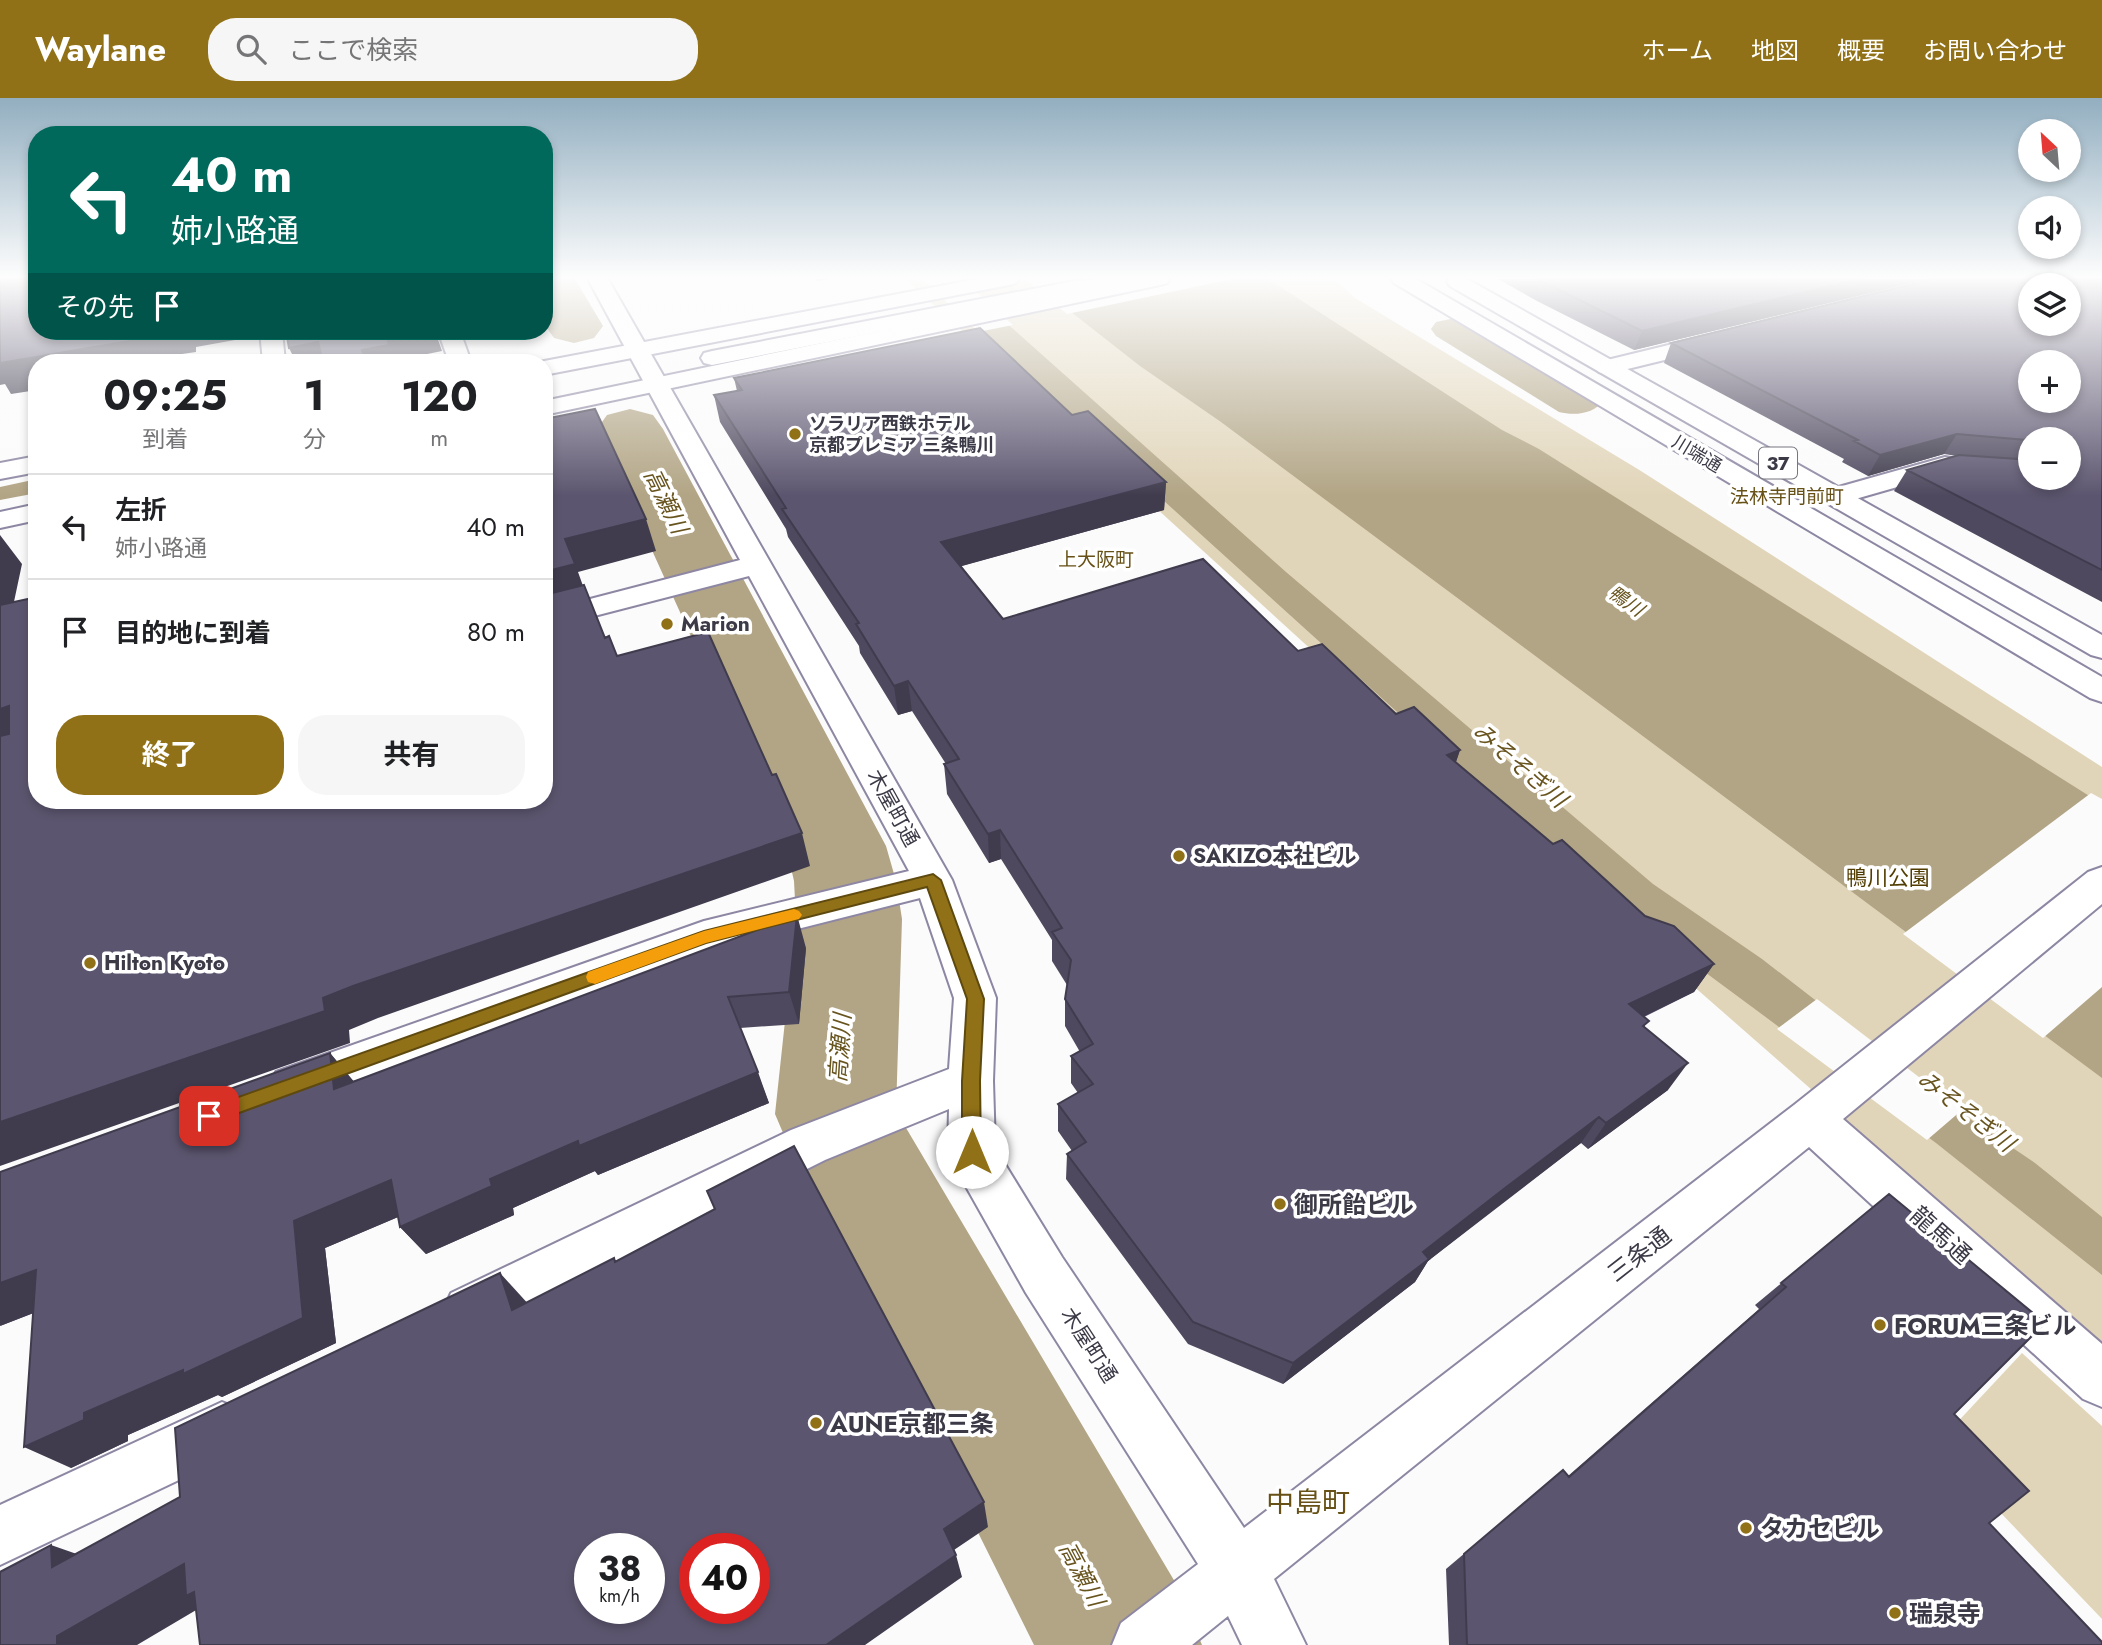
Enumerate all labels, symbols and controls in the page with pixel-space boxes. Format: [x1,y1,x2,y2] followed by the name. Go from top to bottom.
[208,18,698,81] search box
[35,26,166,73] text: Waylane
[232,30,270,68] icon: search
[288,31,418,69] text: ここで検索
[1642,33,1713,68] text: ホーム
[1751,33,1799,68] text: 地図
[1837,33,1885,68] text: 概要
[1923,33,2067,68] text: お問い合わせ
[2018,119,2081,182] north arrow
[2018,119,2081,490] map controls
[171,140,293,210] text: 40 m
[56,154,147,245] icon: left
[2018,196,2081,259] button: sound
[171,208,299,254] text: 姉小路通
[2018,273,2081,336] button: layers
[148,287,186,325] icon: arrive
[56,288,134,326] text: その先
[2018,350,2081,413] button: +
[103,365,227,426] text: 09:25
[303,365,325,426] text: 1
[401,366,478,427] text: 120
[809,411,994,458] place label: ソラリア西鉄ホテル 京都プレミア 三条鴨川
[430,421,448,455] text: m
[142,422,188,456] text: 到着
[303,422,326,456] text: 分
[787,426,803,442] marker: ソラリア西鉄ホテル 京都プレミア 三条鴨川
[2018,427,2081,490] button: −
[1667,429,1727,479] street label: 川端通
[1759,448,1797,478] road number: 37
[636,463,698,542] water label: 高瀬川
[1730,483,1844,510] district label: 法林寺門前町
[115,491,167,529] text: 左折
[56,508,94,546] icon: left
[466,508,525,546] text: 40 m
[115,531,207,565] text: 姉小路通
[1058,546,1134,573] district label: 上大阪町
[1603,579,1651,624] water label: 鴨川
[681,609,750,639] place label: Marion
[56,613,94,651] icon: arrive
[467,613,525,651] text: 80 m
[115,614,271,652] text: 目的地に到着
[659,616,675,632] marker: Marion
[1465,714,1577,818] water label: みそそぎ川
[56,715,284,795] button: 終了
[298,715,525,795] button: 共有
[860,764,926,852] street label: 木屋町通
[1193,841,1356,871] place label: SAKIZO本社ビル
[1171,848,1187,864] marker: SAKIZO本社ビル
[1846,863,1930,893] park label: 鴨川公園
[104,948,225,978] place label: Hilton Kyoto
[82,955,98,971] marker: Hilton Kyoto
[821,1009,860,1084] water label: 高瀬川
[1910,1062,2024,1162] water label: みそそぎ川
[179,1086,239,1146] pin
[190,1097,228,1135] icon: arrive
[935,1115,1009,1189] position arrow
[1294,1187,1414,1222] place label: 御所飴ビル
[1272,1196,1288,1212] marker: 御所飴ビル
[1903,1198,1979,1272] street label: 龍馬通
[1600,1218,1678,1290] street label: 三条通
[1054,1302,1124,1388] street label: 木屋町通
[1894,1308,2077,1343] place label: FORUM三条ビル
[1872,1317,1888,1333] marker: FORUM三条ビル
[829,1406,994,1441] place label: AUNE京都三条
[808,1415,824,1431] marker: AUNE京都三条
[1266,1482,1350,1523] district label: 中島町
[1760,1511,1880,1546] place label: タカセビル
[1738,1520,1754,1536] marker: タカセビル
[679,1533,770,1624] speed limit sign: 40
[1051,1536,1115,1615] water label: 高瀬川
[598,1544,641,1594] text: 38
[599,1583,640,1609] text: km/h
[1909,1596,1981,1631] place label: 瑞泉寺
[1887,1605,1903,1621] marker: 瑞泉寺

